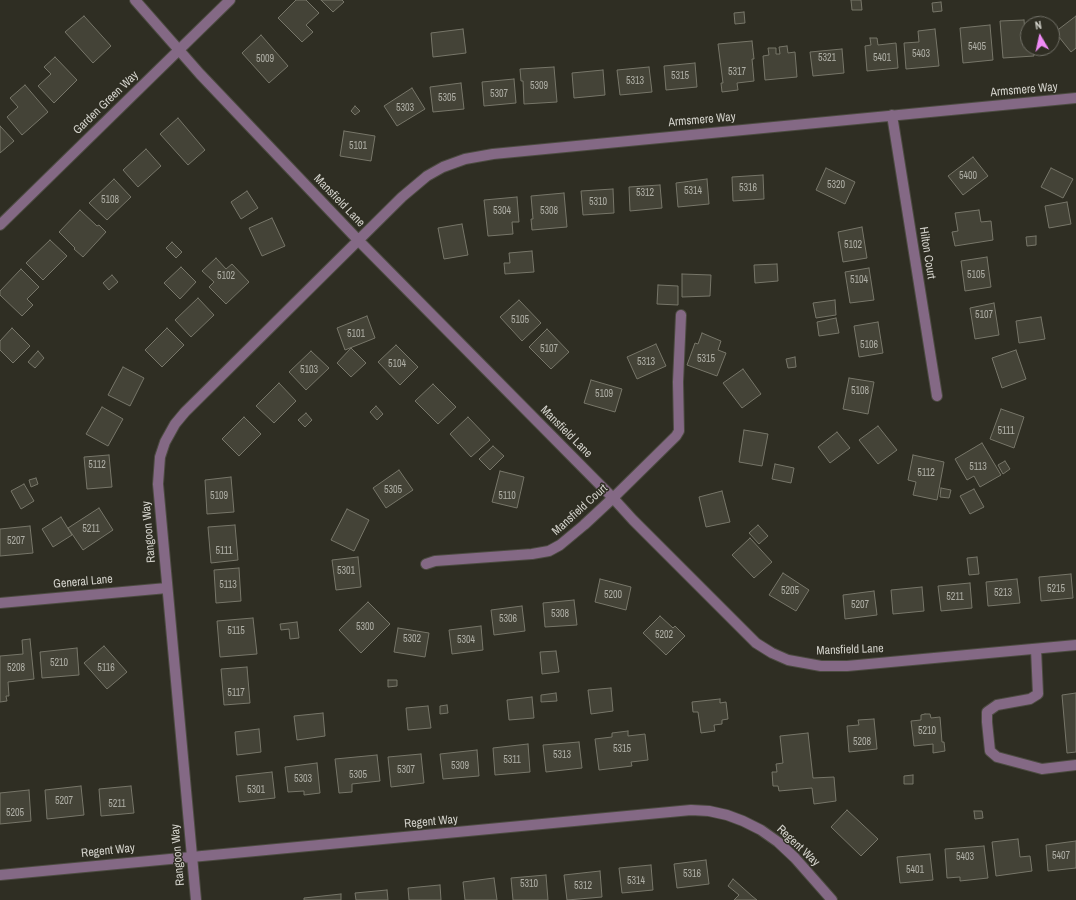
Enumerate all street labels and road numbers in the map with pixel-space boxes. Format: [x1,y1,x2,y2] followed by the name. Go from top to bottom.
[70,68,142,138] street label: Garden Green Way
[990,80,1058,100] street label: Armsmere Way
[668,110,736,130] street label: Armsmere Way
[310,172,368,230] street label: Mansfield Lane
[916,226,938,280] street label: Hilton Court
[537,403,595,461] street label: Mansfield Lane
[549,481,611,539] street label: Mansfield Court
[139,500,159,564] street label: Rangoon Way
[53,572,113,592] street label: General Lane
[816,642,884,658] street label: Mansfield Lane
[404,812,458,832] street label: Regent Way
[773,822,823,870] street label: Regent Way
[168,823,188,887] street label: Rangoon Way
[81,841,135,861] street label: Regent Way

